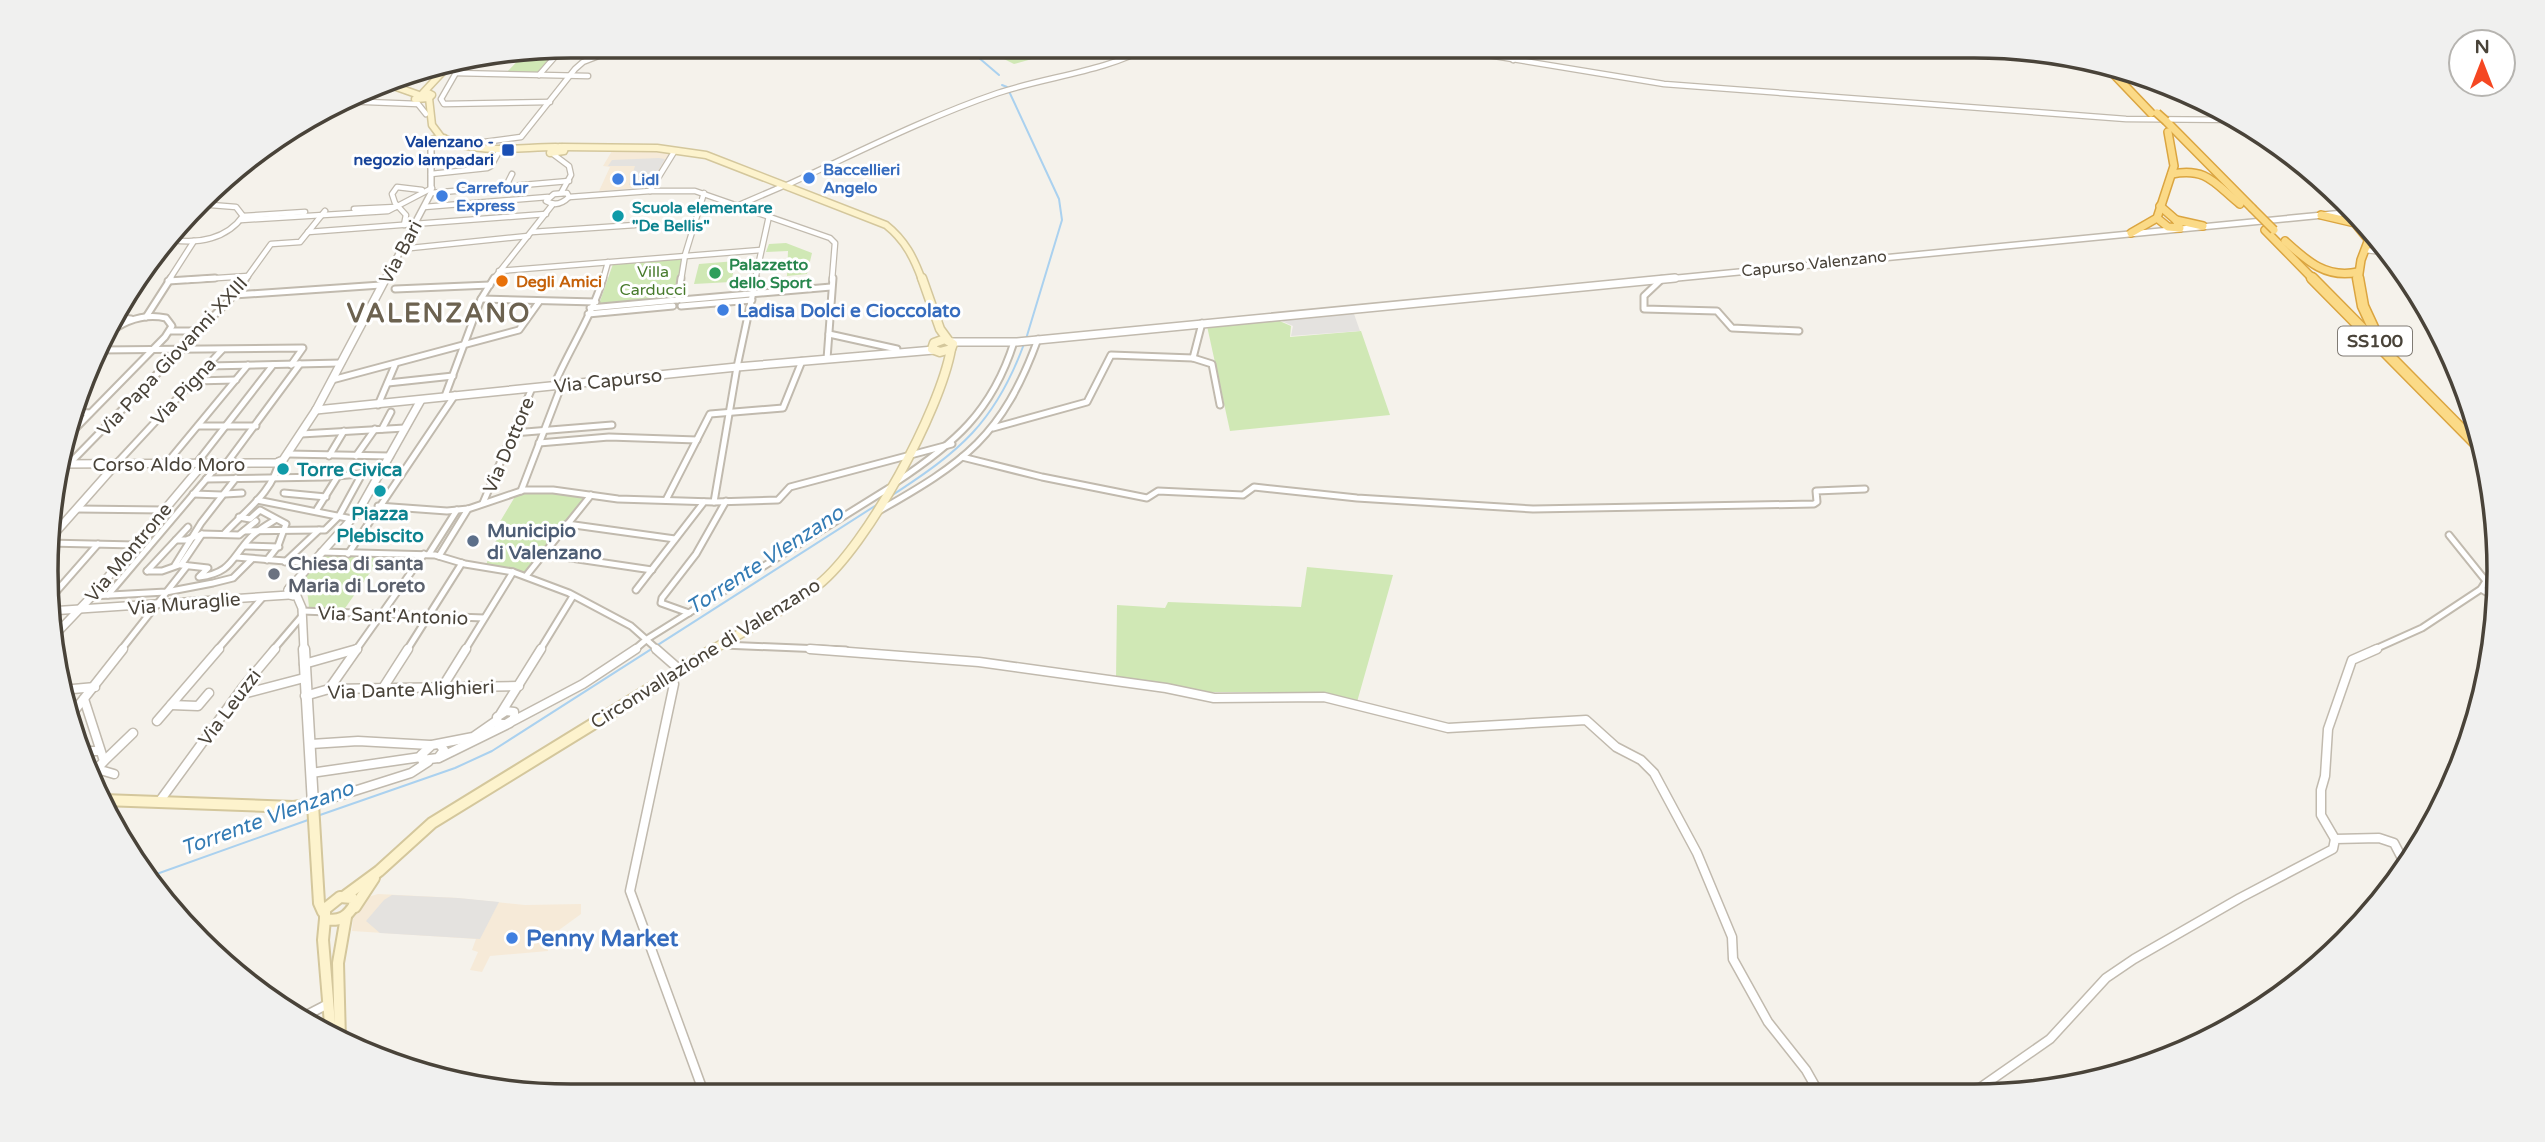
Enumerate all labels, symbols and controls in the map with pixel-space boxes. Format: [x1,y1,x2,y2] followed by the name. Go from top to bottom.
[2447,28,2517,98] north arrow
[2474,36,2490,58] text: N
[354,132,494,170] place label: Valenzano - negozio lampadari
[500,142,516,158] marker: Valenzano - negozio lampadari
[823,160,900,198] place label: Baccellieri Angelo
[632,170,659,190] place label: Lidl
[801,170,817,186] marker: Baccellieri Angelo
[610,171,626,187] marker: Lidl
[456,178,529,216] place label: Carrefour Express
[434,188,450,204] marker: Carrefour Express
[632,198,772,236] place label: Scuola elementare "De Bellis"
[610,208,626,224] marker: Scuola elementare "De Bellis"
[375,217,427,288] street label: Via Bari
[1740,246,1888,282] street label: Capurso Valenzano
[729,255,813,293] place label: Palazzetto dello Sport
[620,262,686,300] park label: Villa Carducci
[707,265,723,281] marker: Palazzetto dello Sport
[93,272,252,441] street label: Via Papa Giovanni XXIII
[516,272,602,292] place label: Degli Amici
[494,273,510,289] marker: Degli Amici
[347,298,531,329] district label: VALENZANO
[737,300,961,322] place label: Ladisa Dolci e Cioccolato
[715,302,731,318] marker: Ladisa Dolci e Cioccolato
[2338,326,2412,356] road number: SS100
[147,353,221,430] street label: Via Pigna
[553,364,663,398] street label: Via Capurso
[479,394,539,497] street label: Via Dottore
[93,454,245,476] street label: Corso Aldo Moro
[296,459,402,481] place label: Torre Civica
[275,461,291,477] marker: Torre Civica
[372,483,388,499] marker: Piazza Plebiscito
[81,499,177,607] street label: Via Montrone
[682,500,849,620] water label: Torrente Vlenzano
[336,503,424,547] place label: Piazza Plebiscito
[487,520,602,564] place label: Municipio di Valenzano
[465,533,481,549] marker: Municipio di Valenzano
[288,553,425,597] place label: Chiesa di santa Maria di Loreto
[266,566,282,582] marker: Chiesa di santa Maria di Loreto
[587,574,824,734] street label: Circonvallazione di Valenzano
[127,588,241,620] street label: Via Muraglie
[317,602,469,630] street label: Via Sant'Antonio
[194,665,266,750] street label: Via Leuzzi
[327,676,495,704] street label: Via Dante Alighieri
[177,775,358,861] water label: Torrente Vlenzano
[526,925,679,953] place label: Penny Market
[504,930,520,946] marker: Penny Market

